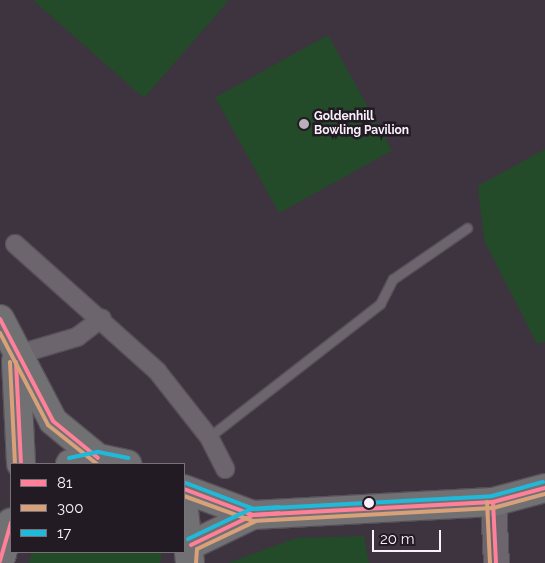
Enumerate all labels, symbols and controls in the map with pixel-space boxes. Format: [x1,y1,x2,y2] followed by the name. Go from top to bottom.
[314,110,409,138] place label: Goldenhill Bowling Pavilion
[298,118,310,130] marker: Goldenhill Bowling Pavilion
[10,463,185,553] legend
[57,474,72,492] text: 81
[364,498,374,508] unlabelled marker
[57,499,83,517] text: 300
[375,520,444,552] scale bar
[57,524,71,542] text: 17
[380,530,415,548] text: 20 m

